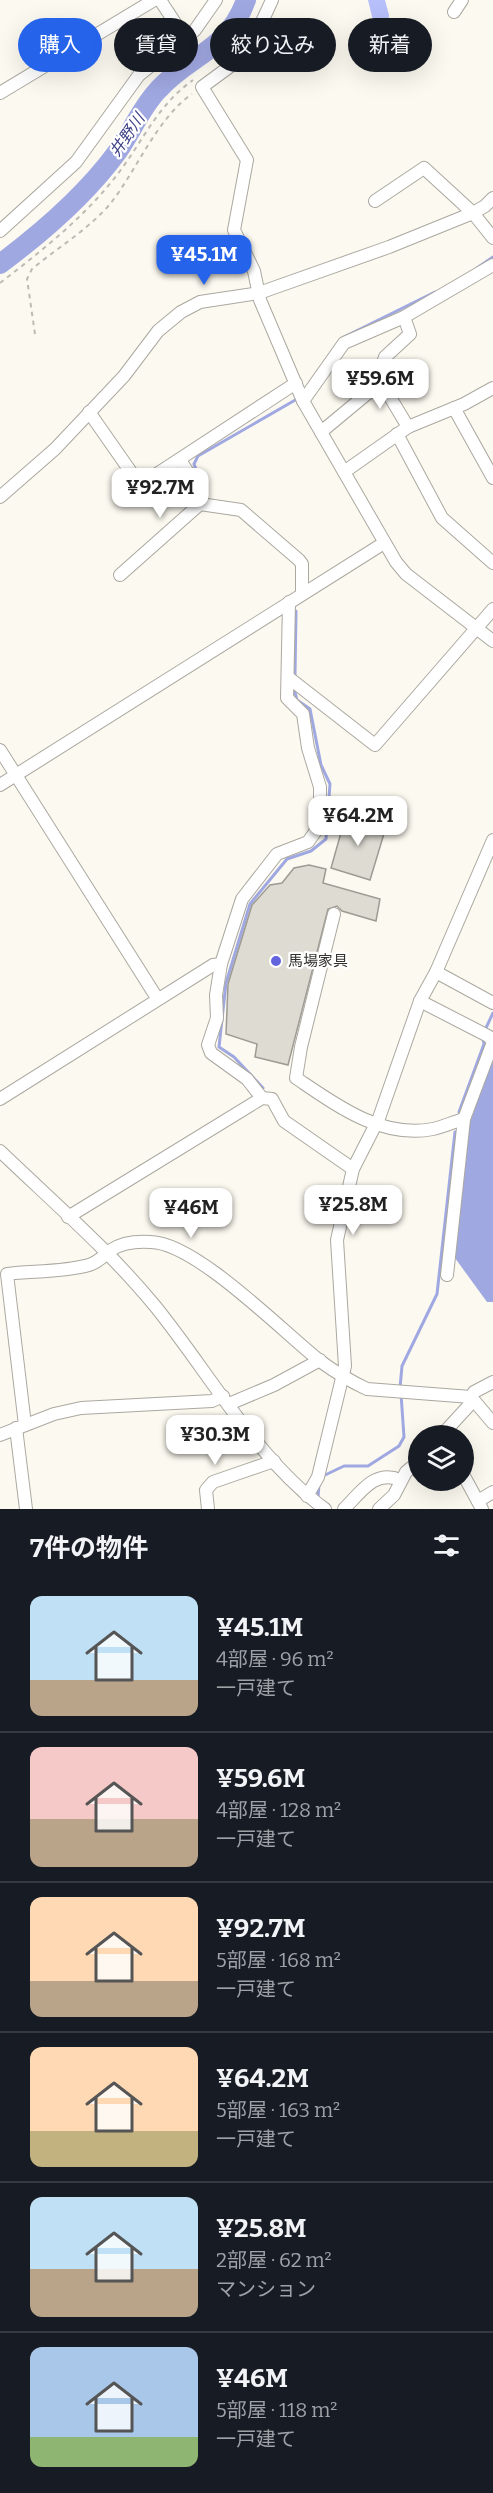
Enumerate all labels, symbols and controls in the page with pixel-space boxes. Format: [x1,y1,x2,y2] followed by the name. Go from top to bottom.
[18,18,102,72] chip: 購入
[114,18,198,72] chip: 賃貸
[210,18,336,72] chip: 絞り込み
[348,18,432,72] chip: 新着
[105,108,150,160] water label: 井野川
[155,235,253,286] pin: ¥45.1M
[170,242,238,266] text: ¥45.1M
[331,359,429,410] pin: ¥59.6M
[346,366,414,390] text: ¥59.6M
[111,468,209,519] pin: ¥92.7M
[126,475,194,499] text: ¥92.7M
[309,796,407,847] pin: ¥64.2M
[322,803,394,827] text: ¥64.2M
[288,952,348,970] place label: 馬場家具
[269,954,283,968] marker: 馬場家具
[304,1185,402,1236] pin: ¥25.8M
[155,1188,227,1239] pin: ¥46M
[318,1192,388,1216] text: ¥25.8M
[163,1195,219,1219] text: ¥46M
[166,1415,264,1466] pin: ¥30.3M
[180,1422,250,1446] text: ¥30.3M
[408,1425,474,1491] map controls
[408,1425,474,1491] button: layers
[430,1529,463,1562] icon: filters
[30,1533,148,1564] text: 7件の物件
[216,1612,303,1643] text: ¥45.1M
[78,1620,150,1692] icon: home
[216,1647,334,1671] text: 4部屋 · 96 m²
[216,1676,296,1700] text: 一戸建て
[216,1763,305,1794] text: ¥59.6M
[78,1771,150,1843] icon: home
[216,1798,341,1822] text: 4部屋 · 128 m²
[216,1827,296,1851] text: 一戸建て
[216,1913,305,1944] text: ¥92.7M
[78,1921,150,1993] icon: home
[216,1948,341,1972] text: 5部屋 · 168 m²
[216,1977,296,2001] text: 一戸建て
[216,2063,309,2094] text: ¥64.2M
[78,2071,150,2143] icon: home
[216,2098,340,2122] text: 5部屋 · 163 m²
[216,2127,296,2151] text: 一戸建て
[216,2213,306,2244] text: ¥25.8M
[78,2221,150,2293] icon: home
[216,2248,332,2272] text: 2部屋 · 62 m²
[216,2277,316,2301] text: マンション
[216,2363,288,2394] text: ¥46M
[78,2371,150,2443] icon: home
[216,2398,337,2422] text: 5部屋 · 118 m²
[216,2427,296,2451] text: 一戸建て

